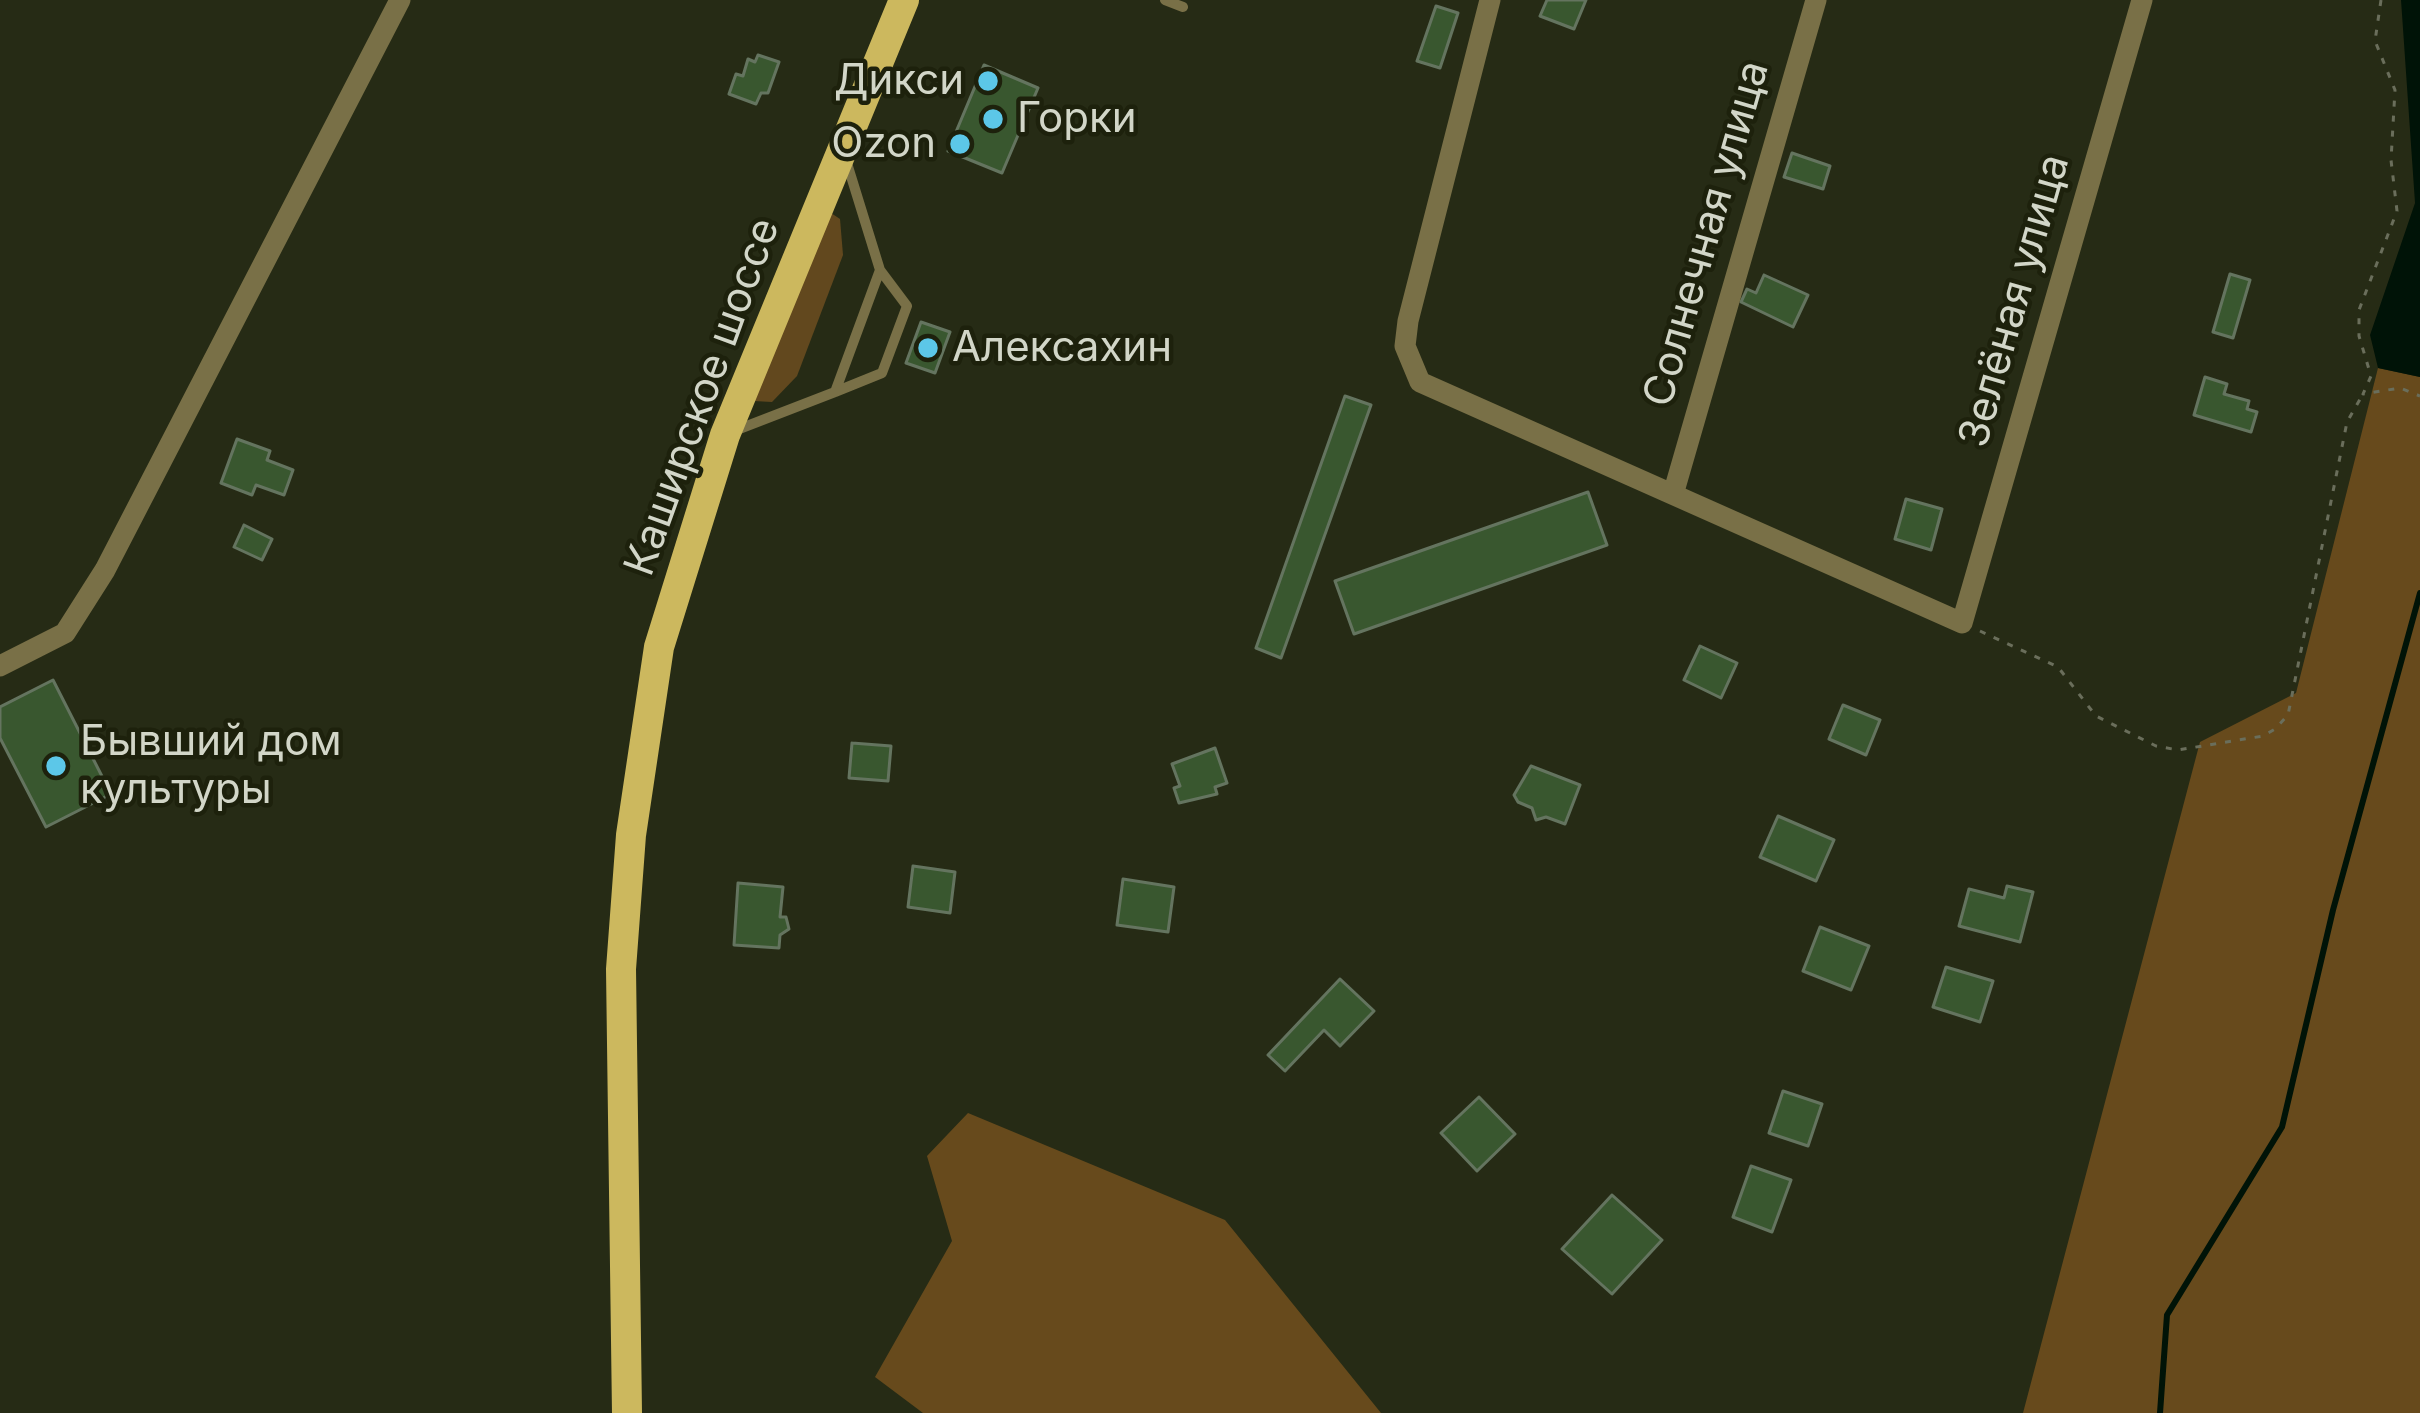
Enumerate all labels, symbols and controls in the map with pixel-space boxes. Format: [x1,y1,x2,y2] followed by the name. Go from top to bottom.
[834,56,964,106] place label: Дикси
[1634,56,1780,412] street label: Солнечная улица
[975,68,1001,94] marker: Дикси
[1017,94,1137,144] place label: Горки
[980,106,1006,132] marker: Горки
[831,119,936,169] place label: Ozon
[947,131,973,157] marker: Ozon
[1949,149,2081,453] street label: Зелёная улица
[615,212,791,582] street label: Каширское шоссе
[952,323,1172,373] place label: Алексахин
[915,335,941,361] marker: Алексахин
[80,717,342,816] place label: Бывший дом культуры
[43,753,69,779] marker: Бывший дом культуры

